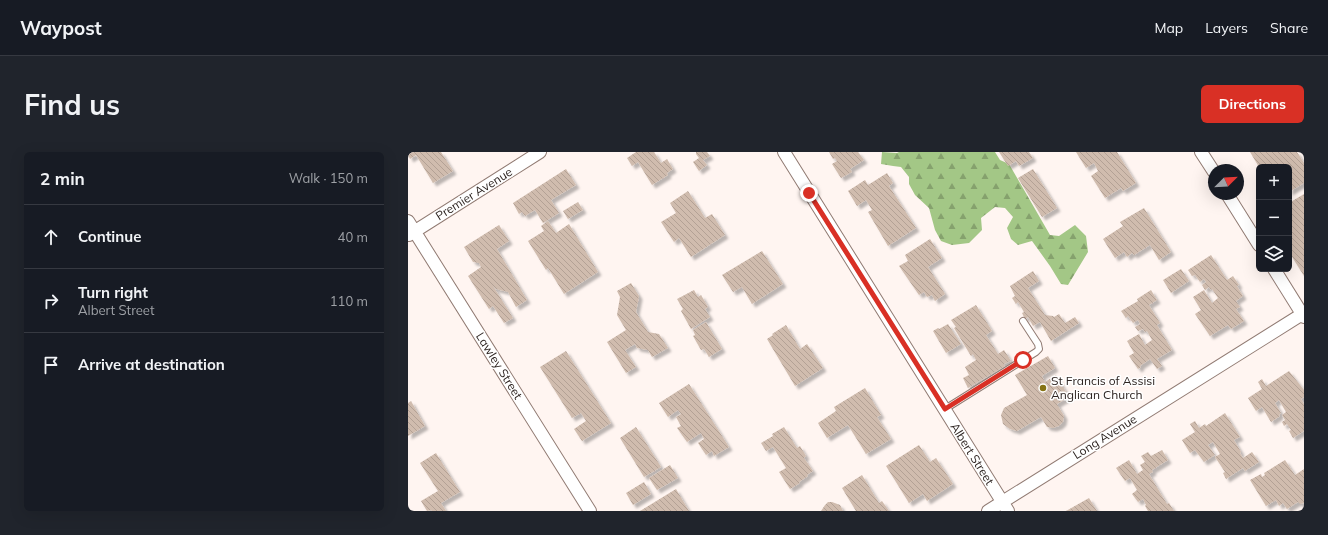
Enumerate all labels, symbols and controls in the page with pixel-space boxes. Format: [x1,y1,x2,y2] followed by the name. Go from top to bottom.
[20,16,102,40] text: Waypost
[1154,19,1183,37] text: Map
[1205,19,1248,37] text: Layers
[1270,19,1308,37] text: Share
[1201,85,1304,123] button: Directions
[24,87,120,122] text: Find us
[433,164,515,223] street label: Premier Avenue
[1208,164,1244,200] north arrow
[1256,164,1292,272] map controls
[1256,164,1292,200] button: +
[40,168,85,189] text: 2 min
[289,170,368,186] text: Walk · 150 m
[800,184,818,202] route end
[1256,200,1292,236] button: −
[40,226,62,248] icon: ahead
[78,227,141,246] text: Continue
[338,229,368,245] text: 40 m
[1256,236,1292,272] button: layers
[78,283,148,302] text: Turn right
[40,290,62,312] icon: right
[330,293,368,309] text: 110 m
[78,302,154,318] text: Albert Street
[473,329,526,402] street label: Lawley Street
[1014,351,1032,369] route start
[40,354,62,376] icon: arrive
[78,355,225,374] text: Arrive at destination
[1051,373,1155,402] place label: St Francis of Assisi Anglican Church
[1038,383,1048,393] marker: St Francis of Assisi Anglican Church
[1070,411,1139,462] street label: Long Avenue
[947,420,997,488] street label: Albert Street

